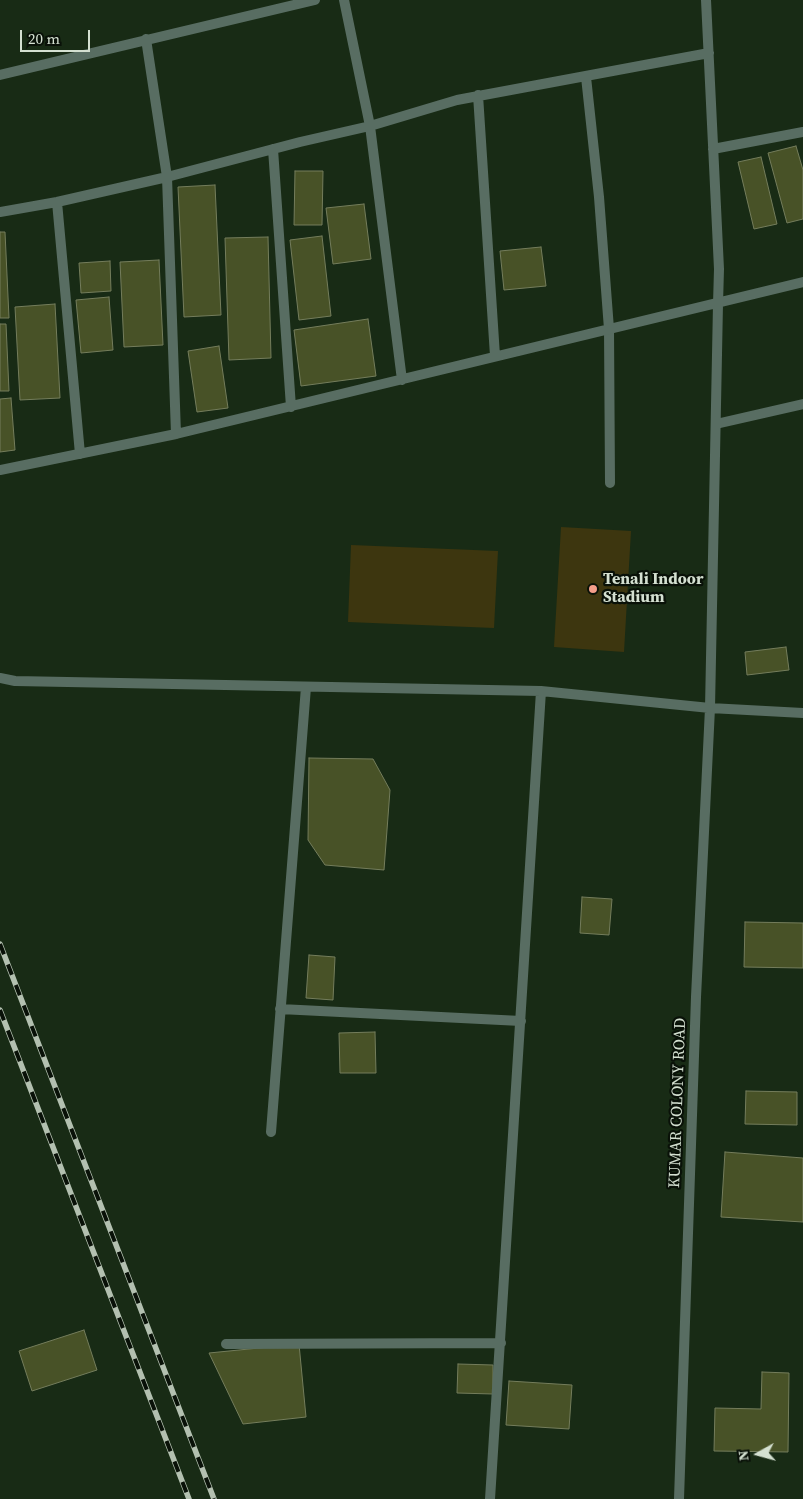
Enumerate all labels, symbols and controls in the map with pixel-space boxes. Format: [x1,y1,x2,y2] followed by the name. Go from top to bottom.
[22,20,92,52] scale bar
[28,28,60,49] text: 20 m
[603,570,703,608] place label: Tenali Indoor Stadium
[587,583,599,595] marker: Tenali Indoor Stadium
[665,1017,691,1189] street label: KUMAR COLONY ROAD
[733,1429,783,1479] north arrow
[733,1450,754,1462] text: N

